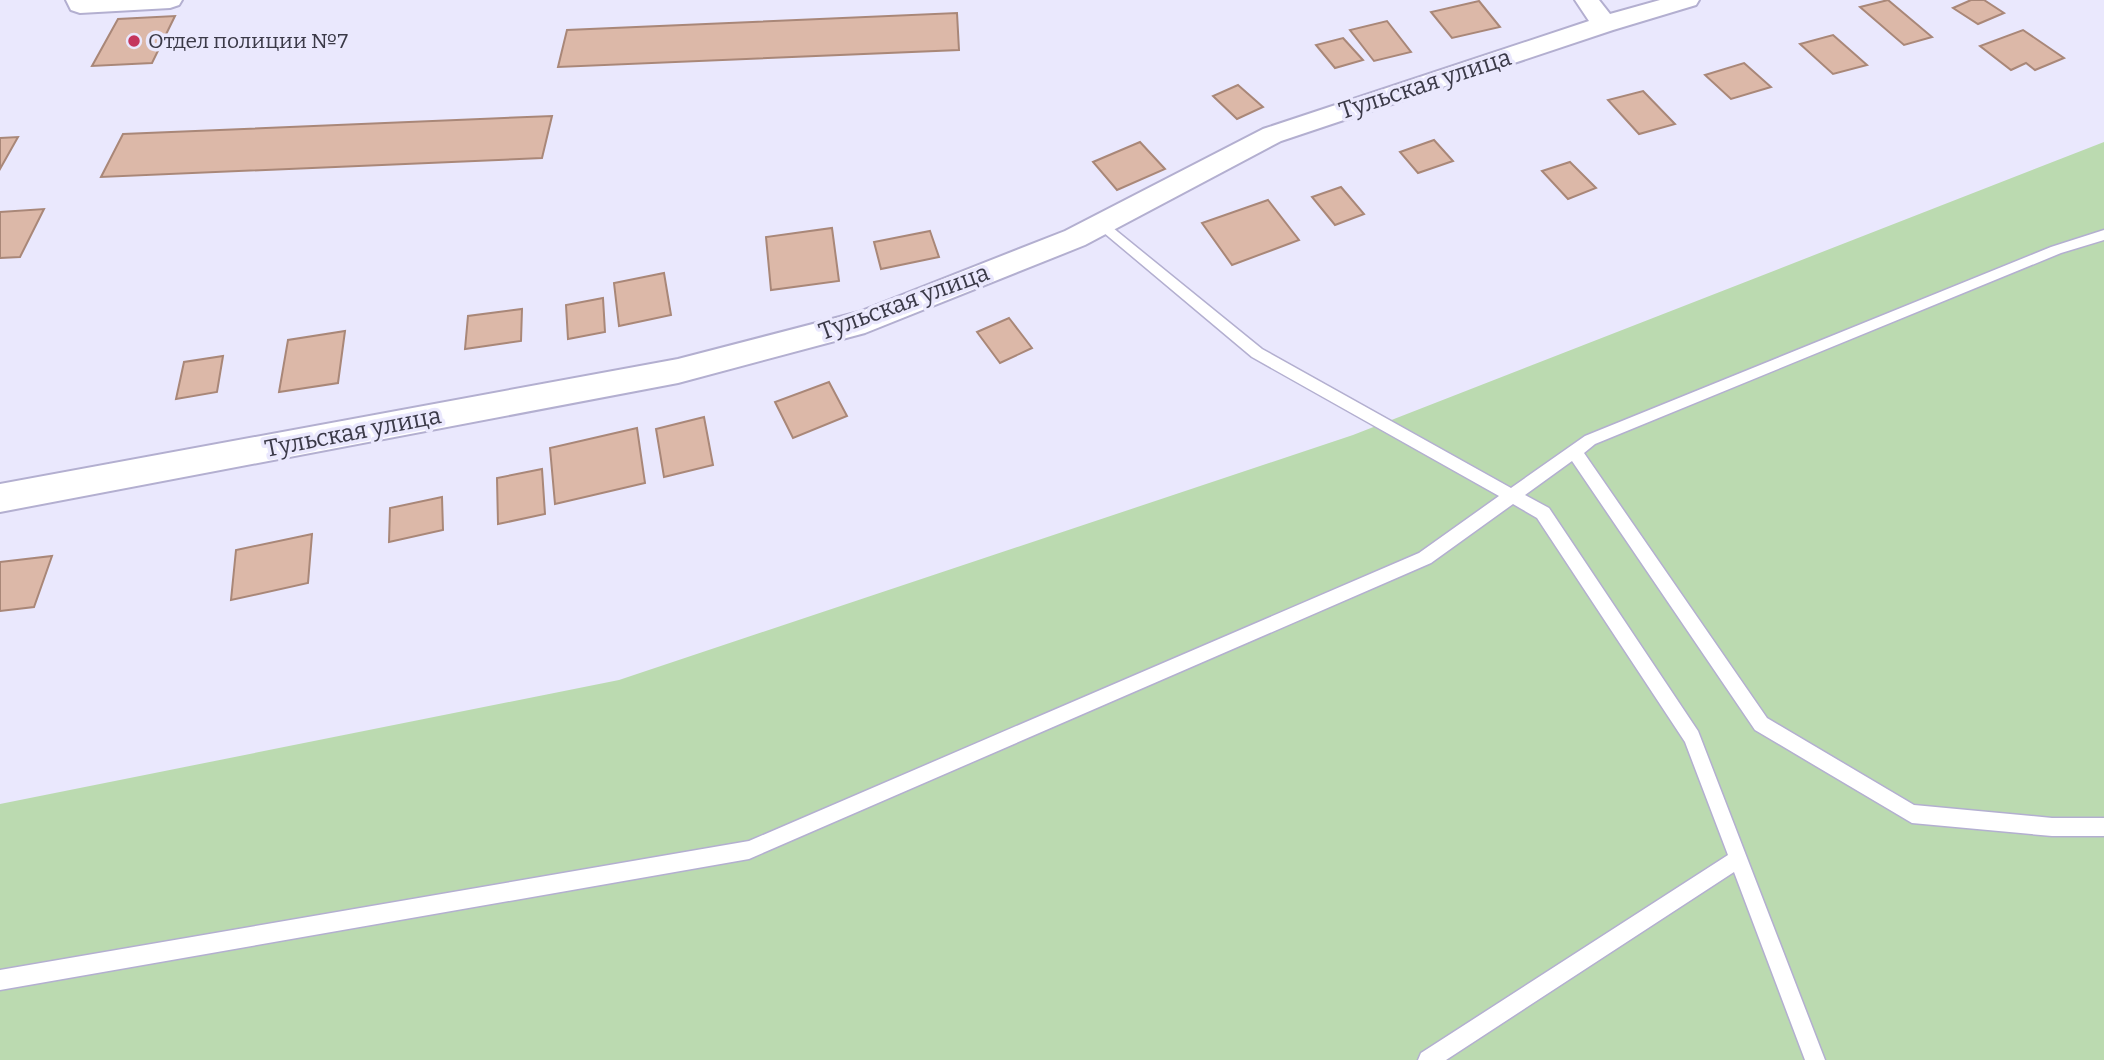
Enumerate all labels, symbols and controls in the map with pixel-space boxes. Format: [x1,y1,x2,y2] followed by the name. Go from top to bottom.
[148,28,348,54] place label: Отдел полиции №7
[126,33,142,49] marker: Отдел полиции №7
[1335,43,1515,125] street label: Тульская улица
[815,258,993,346] street label: Тульская улица
[262,401,444,463] street label: Тульская улица

